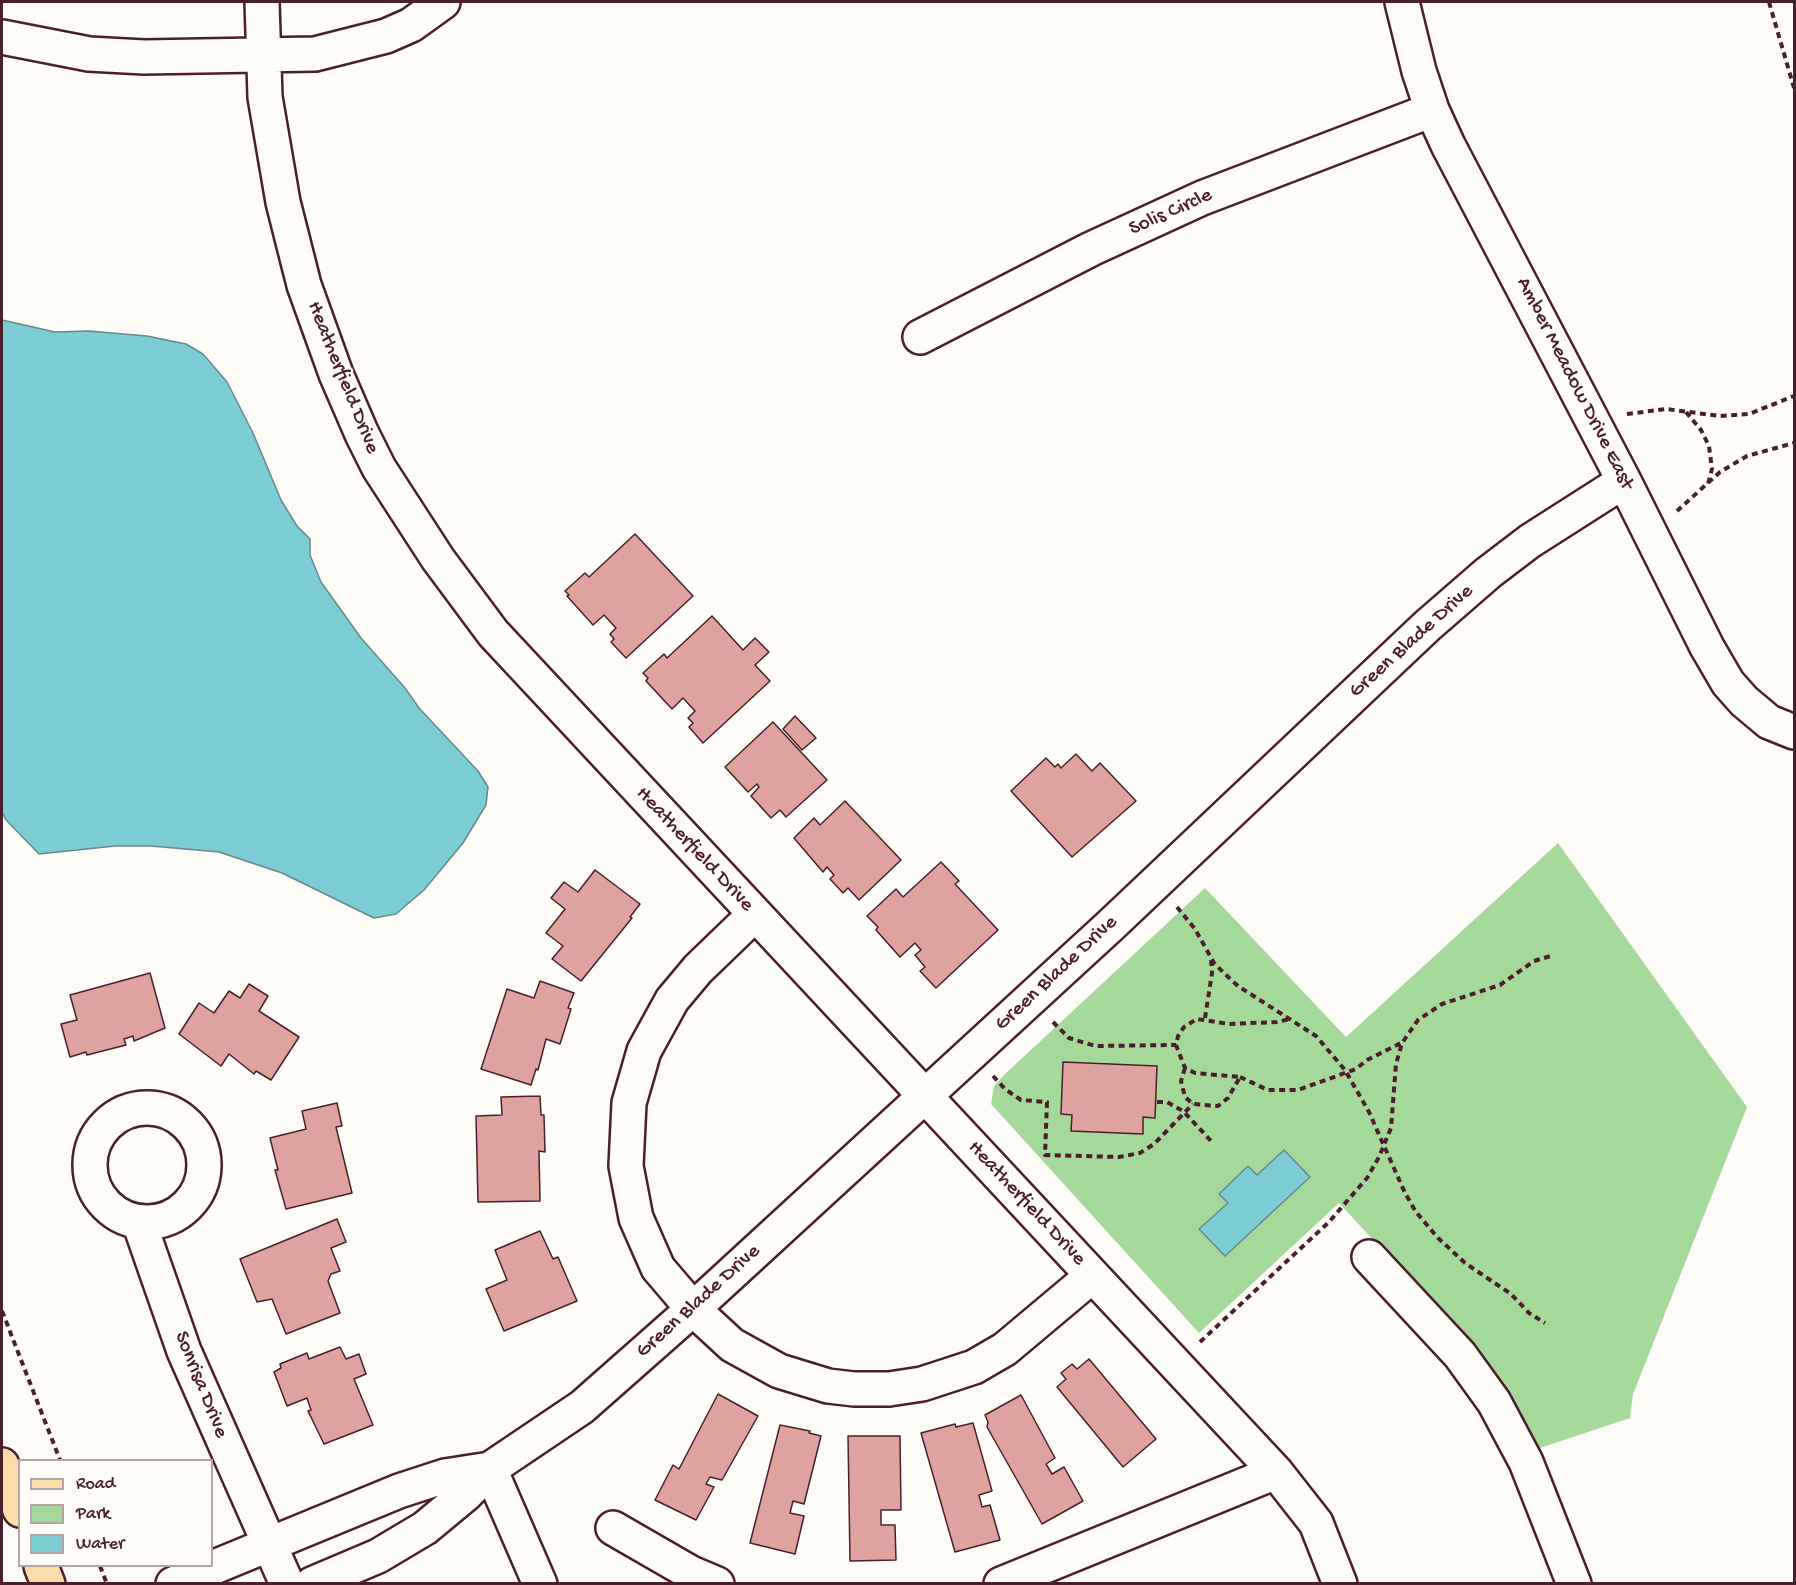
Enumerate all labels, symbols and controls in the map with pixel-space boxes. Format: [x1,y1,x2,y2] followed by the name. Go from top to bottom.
[1125,183,1217,243] street label: Solis Circle
[1509,274,1639,494] street label: Amber Meadow Drive East
[300,298,384,458] street label: Heatherfield Drive
[1345,580,1479,704] street label: Green Blade Drive
[630,782,758,918] street label: Heatherfield Drive
[991,911,1123,1037] street label: Green Blade Drive
[962,1136,1090,1272] street label: Heatherfield Drive
[632,1240,766,1364] street label: Green Blade Drive
[167,1328,233,1442] street label: Sonrisa Drive
[18,1459,213,1567] legend
[76,1474,115,1495] text: Road
[76,1504,110,1525] text: Park
[76,1534,124,1555] text: Water

